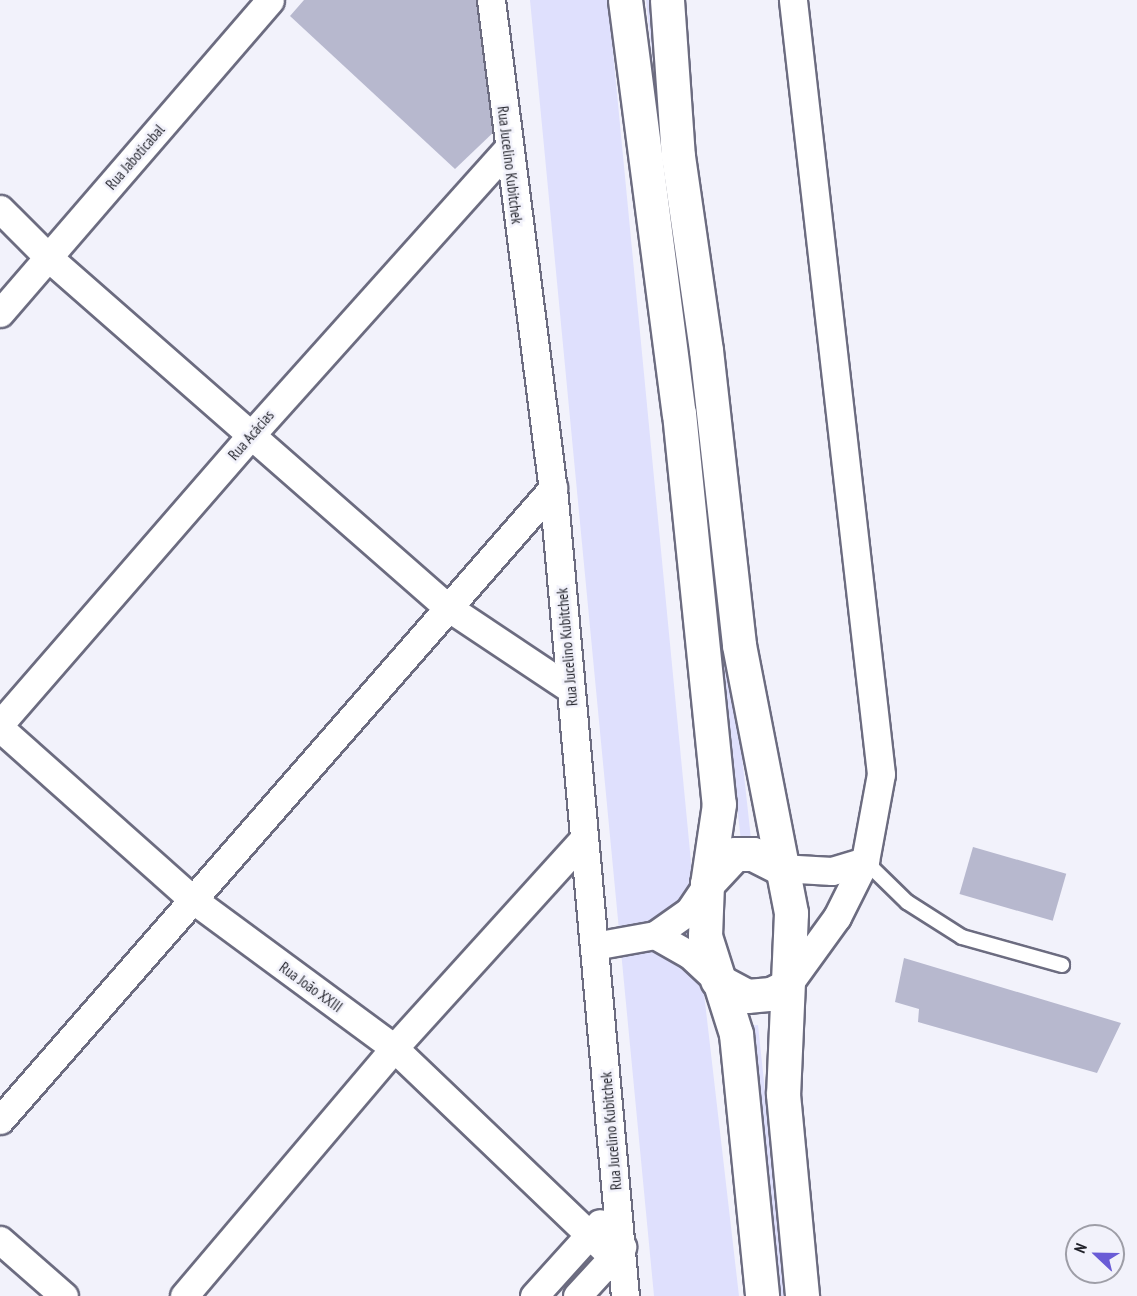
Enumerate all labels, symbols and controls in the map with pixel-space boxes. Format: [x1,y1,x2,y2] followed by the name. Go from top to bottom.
[494,105,526,225] street label: Rua Jucelino Kubitchek
[102,121,168,193] street label: Rua Jaboticabal
[224,406,278,464] street label: Rua Acácias
[553,587,581,707] street label: Rua Jucelino Kubitchek
[276,958,346,1016] street label: Rua João XXIII
[597,1071,625,1191] street label: Rua Jucelino Kubitchek
[1065,1224,1125,1284] north arrow
[1069,1240,1091,1256] text: N

